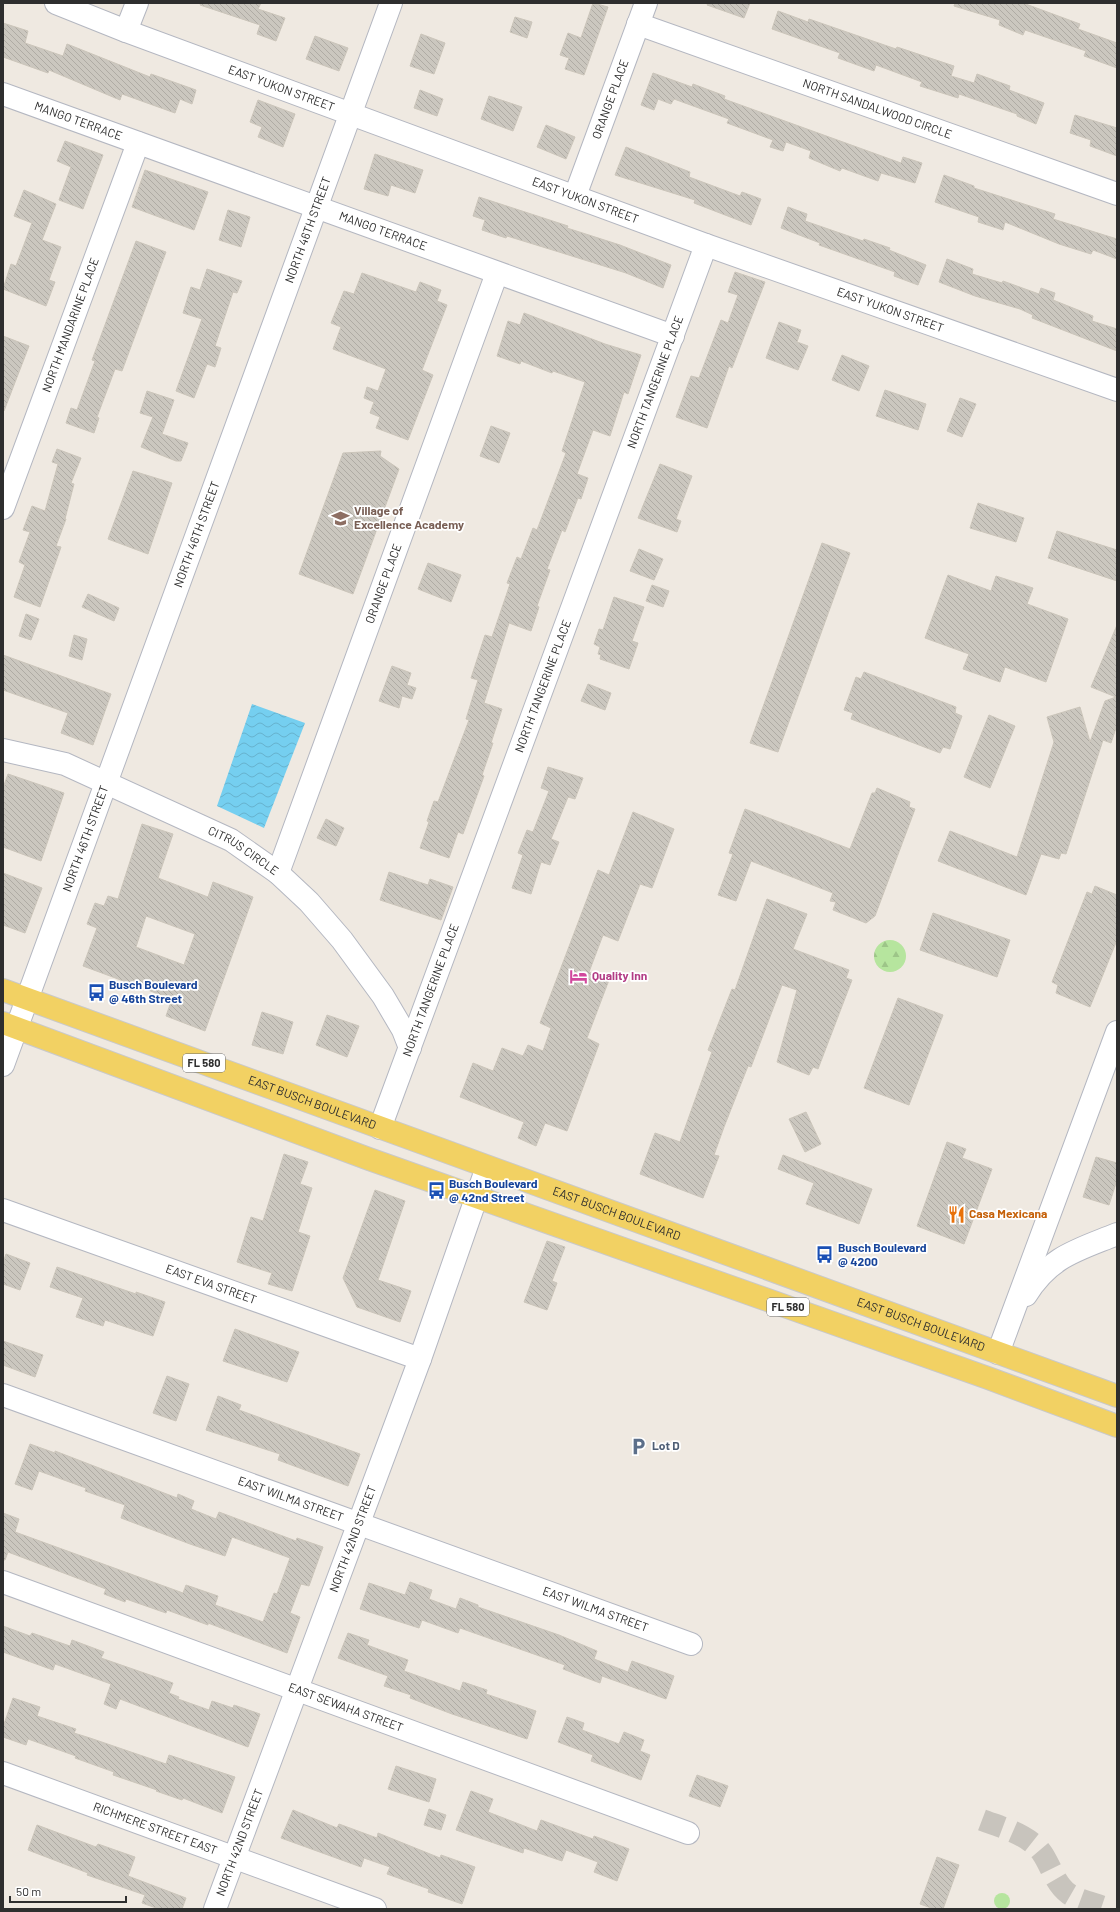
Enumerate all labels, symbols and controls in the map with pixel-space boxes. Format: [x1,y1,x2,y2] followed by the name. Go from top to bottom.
[589,57,631,141] street label: ORANGE PLACE
[227,61,337,113] street label: EAST YUKON STREET
[801,75,954,141] street label: NORTH SANDALWOOD CIRCLE
[33,98,124,142] street label: MANGO TERRACE
[281,174,333,285] street label: NORTH 46TH STREET
[531,174,641,226] street label: EAST YUKON STREET
[338,208,429,253] street label: MANGO TERRACE
[38,255,101,394] street label: NORTH MANDARINE PLACE
[835,284,946,334] street label: EAST YUKON STREET
[624,314,685,450] street label: NORTH TANGERINE PLACE
[170,479,222,589] street label: NORTH 46TH STREET
[354,503,464,531] place label: Village of Excellence Academy
[331,508,351,528] school or university icon: Village of Excellence Academy
[362,542,404,625] street label: ORANGE PLACE
[511,617,573,754] street label: NORTH TANGERINE PLACE
[59,783,111,893] street label: NORTH 46TH STREET
[206,822,282,877] street label: CITRUS CIRCLE
[399,921,461,1058] street label: NORTH TANGERINE PLACE
[569,966,589,986] hotel icon: Quality Inn
[592,968,647,982] place label: Quality Inn
[109,977,198,1005] place label: Busch Boulevard @ 46th Street
[86,982,106,1002] bus stop icon: Busch Boulevard @ 46th Street
[183,1054,225,1072] road number: FL 580
[247,1072,378,1131] street label: EAST BUSCH BOULEVARD
[449,1176,538,1204] place label: Busch Boulevard @ 42nd Street
[426,1181,446,1201] bus stop icon: Busch Boulevard @ 42nd Street
[551,1183,683,1242] street label: EAST BUSCH BOULEVARD
[946,1204,966,1224] restaurant icon: Casa Mexicana
[969,1206,1047,1220] place label: Casa Mexicana
[838,1240,927,1268] place label: Busch Boulevard @ 4200
[815,1245,835,1265] bus stop icon: Busch Boulevard @ 4200
[164,1261,259,1306] street label: EAST EVA STREET
[855,1294,987,1353] street label: EAST BUSCH BOULEVARD
[767,1298,809,1316] road number: FL 580
[629,1436,649,1456] parking icon: Lot D
[652,1438,680,1452] place label: Lot D
[236,1473,346,1524] street label: EAST WILMA STREET
[326,1483,378,1594] street label: NORTH 42ND STREET
[541,1583,651,1634] street label: EAST WILMA STREET
[287,1679,406,1734] street label: EAST SEWAHA STREET
[213,1786,265,1898] street label: NORTH 42ND STREET
[92,1799,220,1857] street label: RICHMERE STREET EAST
[10,1878,126,1904] scale bar
[16,1884,41,1898] text: 50 m

